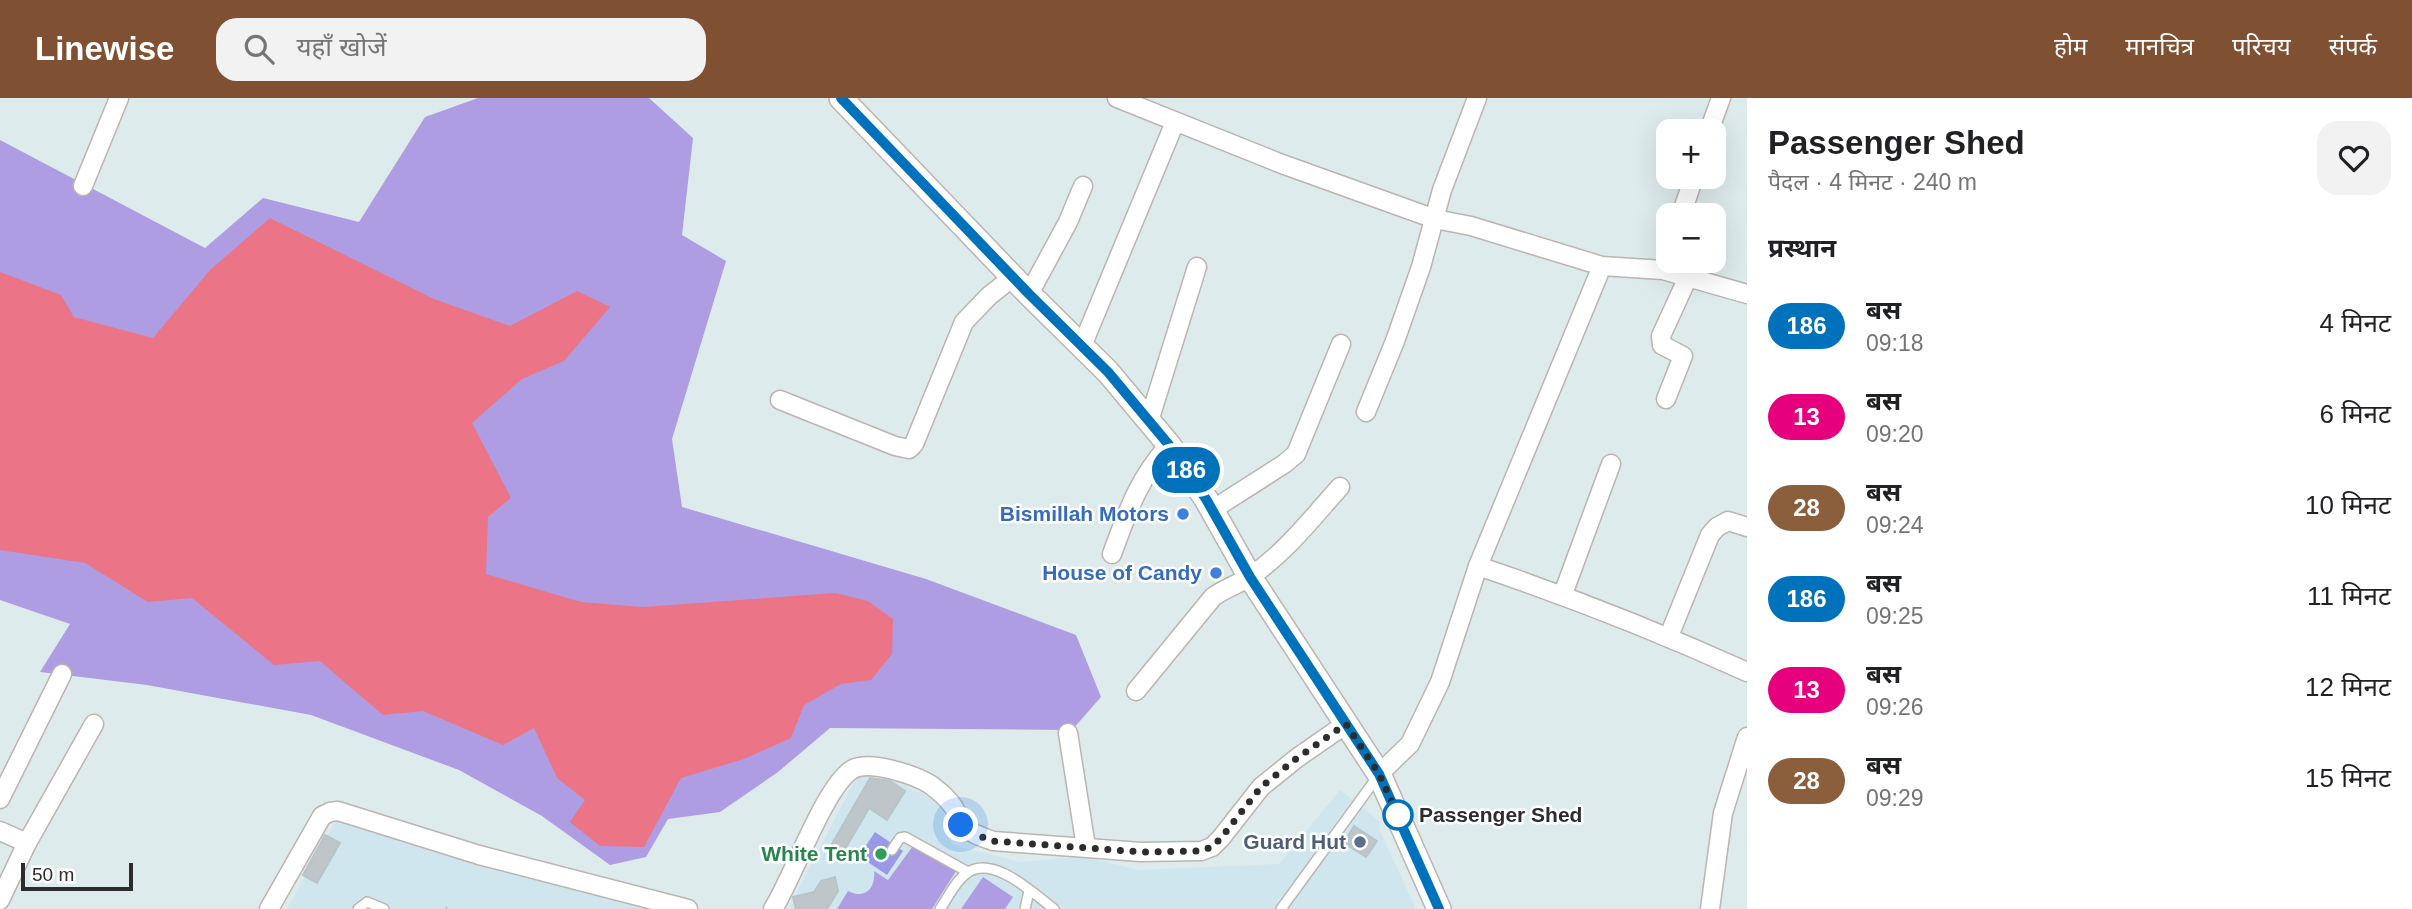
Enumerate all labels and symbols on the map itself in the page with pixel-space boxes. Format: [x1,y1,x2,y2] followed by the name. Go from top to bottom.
[1146,447,1226,493] line badge: 186
[1000,502,1169,525] place label: Bismillah Motors
[1175,506,1191,522] marker: Bismillah Motors
[1042,561,1202,584] place label: House of Candy
[1208,565,1224,581] marker: House of Candy
[1383,800,1413,830] marker: Passenger Shed
[1419,803,1582,826] place label: Passenger Shed
[943,807,978,842] your location
[1243,830,1346,853] place label: Guard Hut
[1352,834,1368,850] marker: Guard Hut
[761,842,867,865] place label: White Tent
[873,846,889,862] marker: White Tent
[21,860,133,892] scale bar

